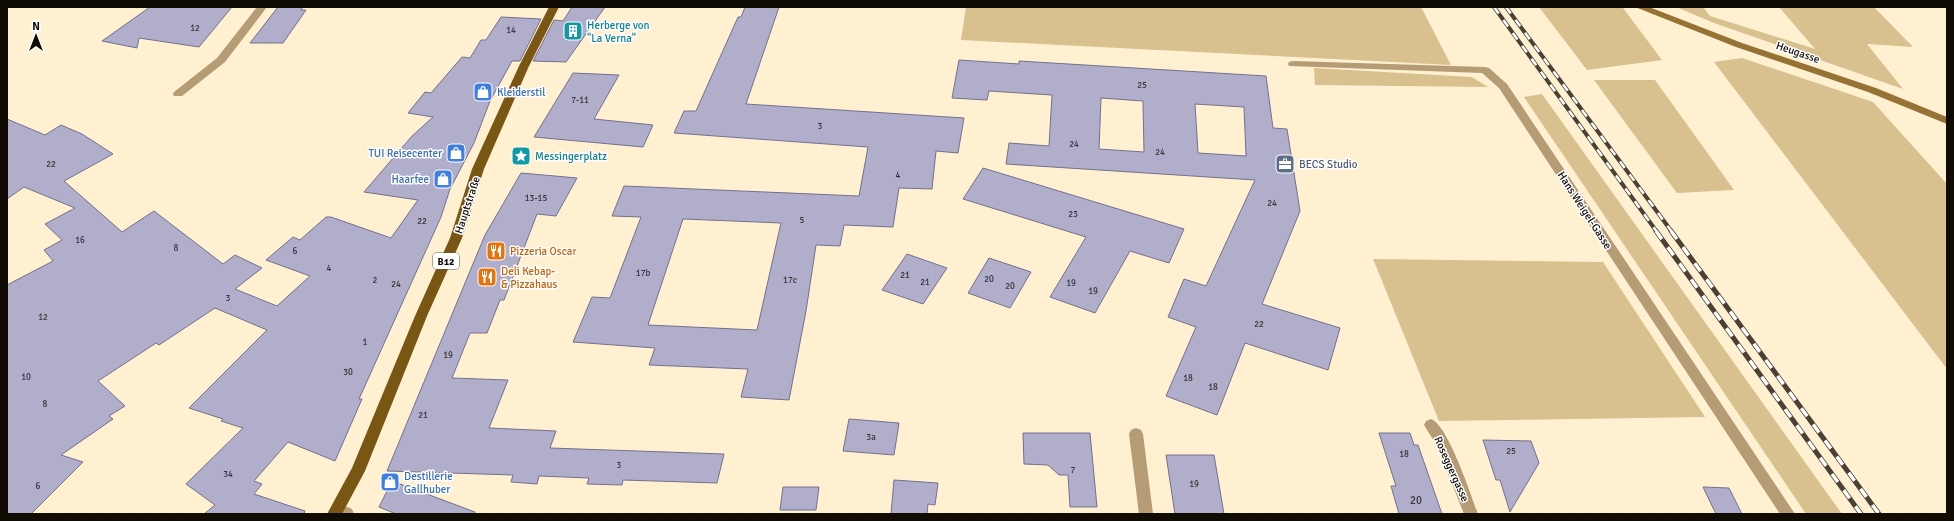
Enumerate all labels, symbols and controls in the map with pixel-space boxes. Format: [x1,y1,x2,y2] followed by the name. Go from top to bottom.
[16,16,56,56] north arrow
[587,19,650,45] place label: Herberge von "La Verna"
[32,20,40,33] text: N
[562,20,584,42] building icon: Herberge von "La Verna"
[190,23,200,34] house number: 12
[506,25,516,36] house number: 14
[1774,39,1821,66] street label: Heugasse
[1137,80,1147,91] house number: 25
[472,81,494,103] shop icon: Kleiderstil
[497,86,546,99] place label: Kleiderstil
[571,95,589,106] house number: 7-11
[818,121,823,132] house number: 3
[1069,139,1079,150] house number: 24
[445,142,467,164] shop icon: TUI Reisecenter
[510,145,532,167] place icon: Messingerplatz
[368,147,442,160] place label: TUI Reisecenter
[1155,147,1165,158] house number: 24
[535,150,607,163] place label: Messingerplatz
[1274,153,1296,175] office icon: BECS Studio
[1299,158,1358,171] place label: BECS Studio
[46,159,56,170] house number: 22
[432,168,454,190] shop icon: Haarfee
[1555,169,1614,251] street label: Hans Weigel-Gasse
[896,170,901,181] house number: 4
[391,173,429,186] place label: Haarfee
[452,175,483,235] street label: Hauptstraße
[525,193,547,204] house number: 13-15
[1267,198,1277,209] house number: 24
[1068,209,1078,220] house number: 23
[800,215,805,226] house number: 5
[417,216,427,227] house number: 22
[75,235,85,246] house number: 16
[485,240,507,262] restaurant icon: Pizzeria Oscar
[174,243,179,254] house number: 8
[510,245,576,258] place label: Pizzeria Oscar
[293,246,298,257] house number: 6
[433,253,459,269] road number: B12
[327,263,332,274] house number: 4
[501,265,557,291] place label: Deli Kebap- & Pizzahaus
[476,266,498,288] restaurant icon: Deli Kebap- & Pizzahaus
[636,268,650,279] house number: 17b
[900,270,910,281] house number: 21
[984,274,994,285] house number: 20
[373,275,378,286] house number: 2
[783,275,797,286] house number: 17c
[920,277,930,288] house number: 21
[1066,278,1076,289] house number: 19
[391,279,401,290] house number: 24
[1005,281,1015,292] house number: 20
[1088,286,1098,297] house number: 19
[226,293,231,304] house number: 3
[38,312,48,323] house number: 12
[1254,319,1264,330] house number: 22
[363,337,368,348] house number: 1
[443,350,453,361] house number: 19
[343,367,353,378] house number: 30
[21,372,31,383] house number: 10
[1183,373,1193,384] house number: 18
[1208,382,1218,393] house number: 18
[43,399,48,410] house number: 8
[418,410,428,421] house number: 21
[866,432,876,443] house number: 3a
[1431,435,1472,504] street label: Roseggergasse
[1506,446,1516,457] house number: 25
[1399,449,1409,460] house number: 18
[617,460,622,471] house number: 3
[1071,465,1076,476] house number: 7
[223,469,233,480] house number: 34
[404,470,453,496] place label: Destillerie Gallhuber
[379,471,401,493] shop icon: Destillerie Gallhuber
[1189,479,1199,490] house number: 19
[36,481,41,492] house number: 6
[1410,494,1422,507] house number: 20

